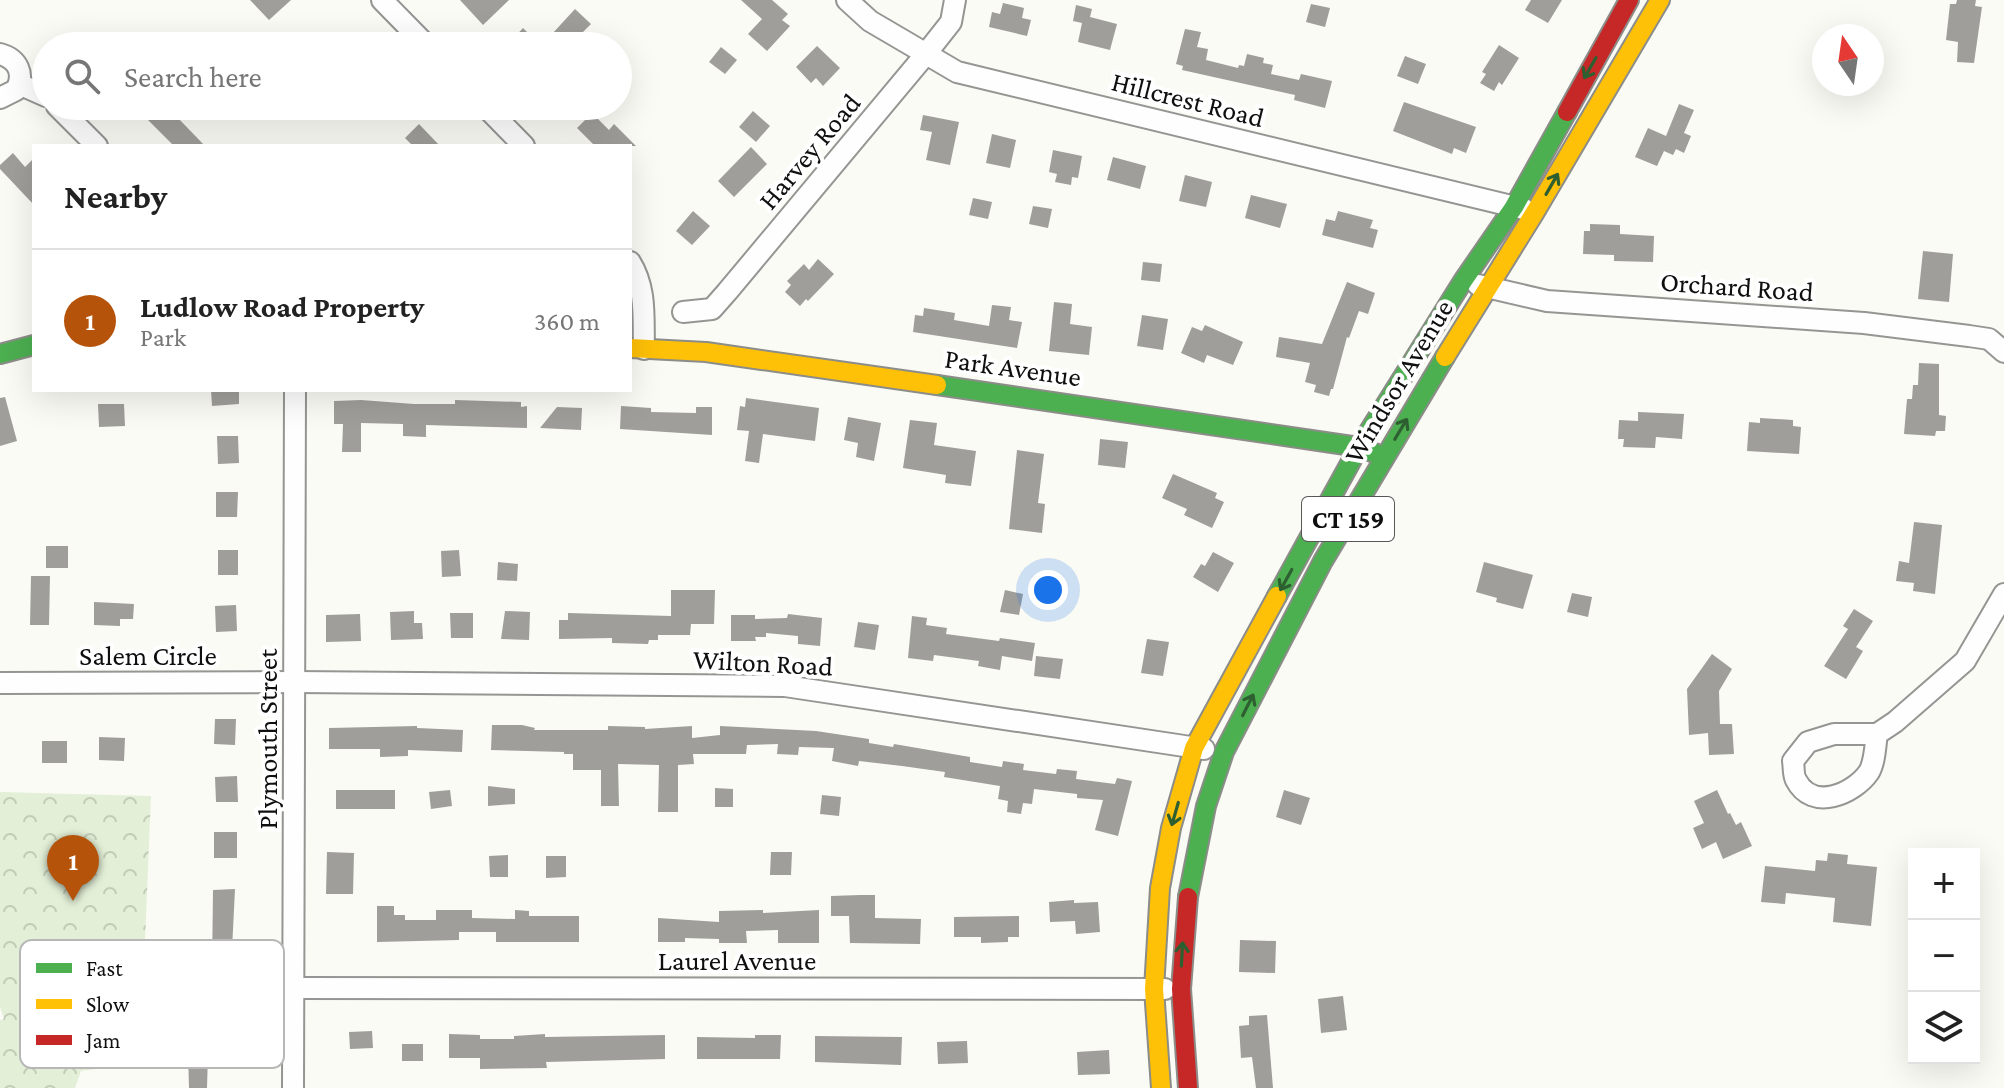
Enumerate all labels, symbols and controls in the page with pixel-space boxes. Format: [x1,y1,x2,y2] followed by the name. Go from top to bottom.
[1812,24,1884,96] north arrow
[32,32,632,120] search box
[60,54,104,98] icon: search
[1582,56,1598,79] one-way arrow
[124,60,262,93] text: Search here
[1108,66,1268,133] street label: Hillcrest Road
[752,87,867,215] street label: Harvey Road
[1544,173,1560,196] one-way arrow
[64,178,167,215] text: Nearby
[1659,266,1815,307] street label: Orchard Road
[140,290,424,323] text: Ludlow Road Property
[1338,294,1459,469] street label: Windsor Avenue
[85,307,95,336] text: 1
[534,307,600,336] text: 360 m
[140,323,186,352] text: Park
[943,343,1083,392] street label: Park Avenue
[1394,418,1410,441] one-way arrow
[1302,497,1394,541] road number: CT 159
[1278,567,1293,591] one-way arrow
[1028,570,1068,610] your location
[79,640,217,671] street label: Salem Circle
[692,643,834,682] street label: Wilton Road
[252,648,283,829] street label: Plymouth Street
[1241,694,1256,718] one-way arrow
[1167,800,1182,826] one-way arrow
[47,835,99,901] pin: 1
[1908,848,1980,1064] map controls
[1908,848,1980,920] button: +
[1908,920,1980,992] button: −
[20,940,284,1068] legend
[1175,941,1190,968] one-way arrow
[658,945,816,976] street label: Laurel Avenue
[86,956,123,981] text: Fast
[86,992,130,1017] text: Slow
[1908,992,1980,1064] button: layers
[84,1028,121,1053] text: Jam

